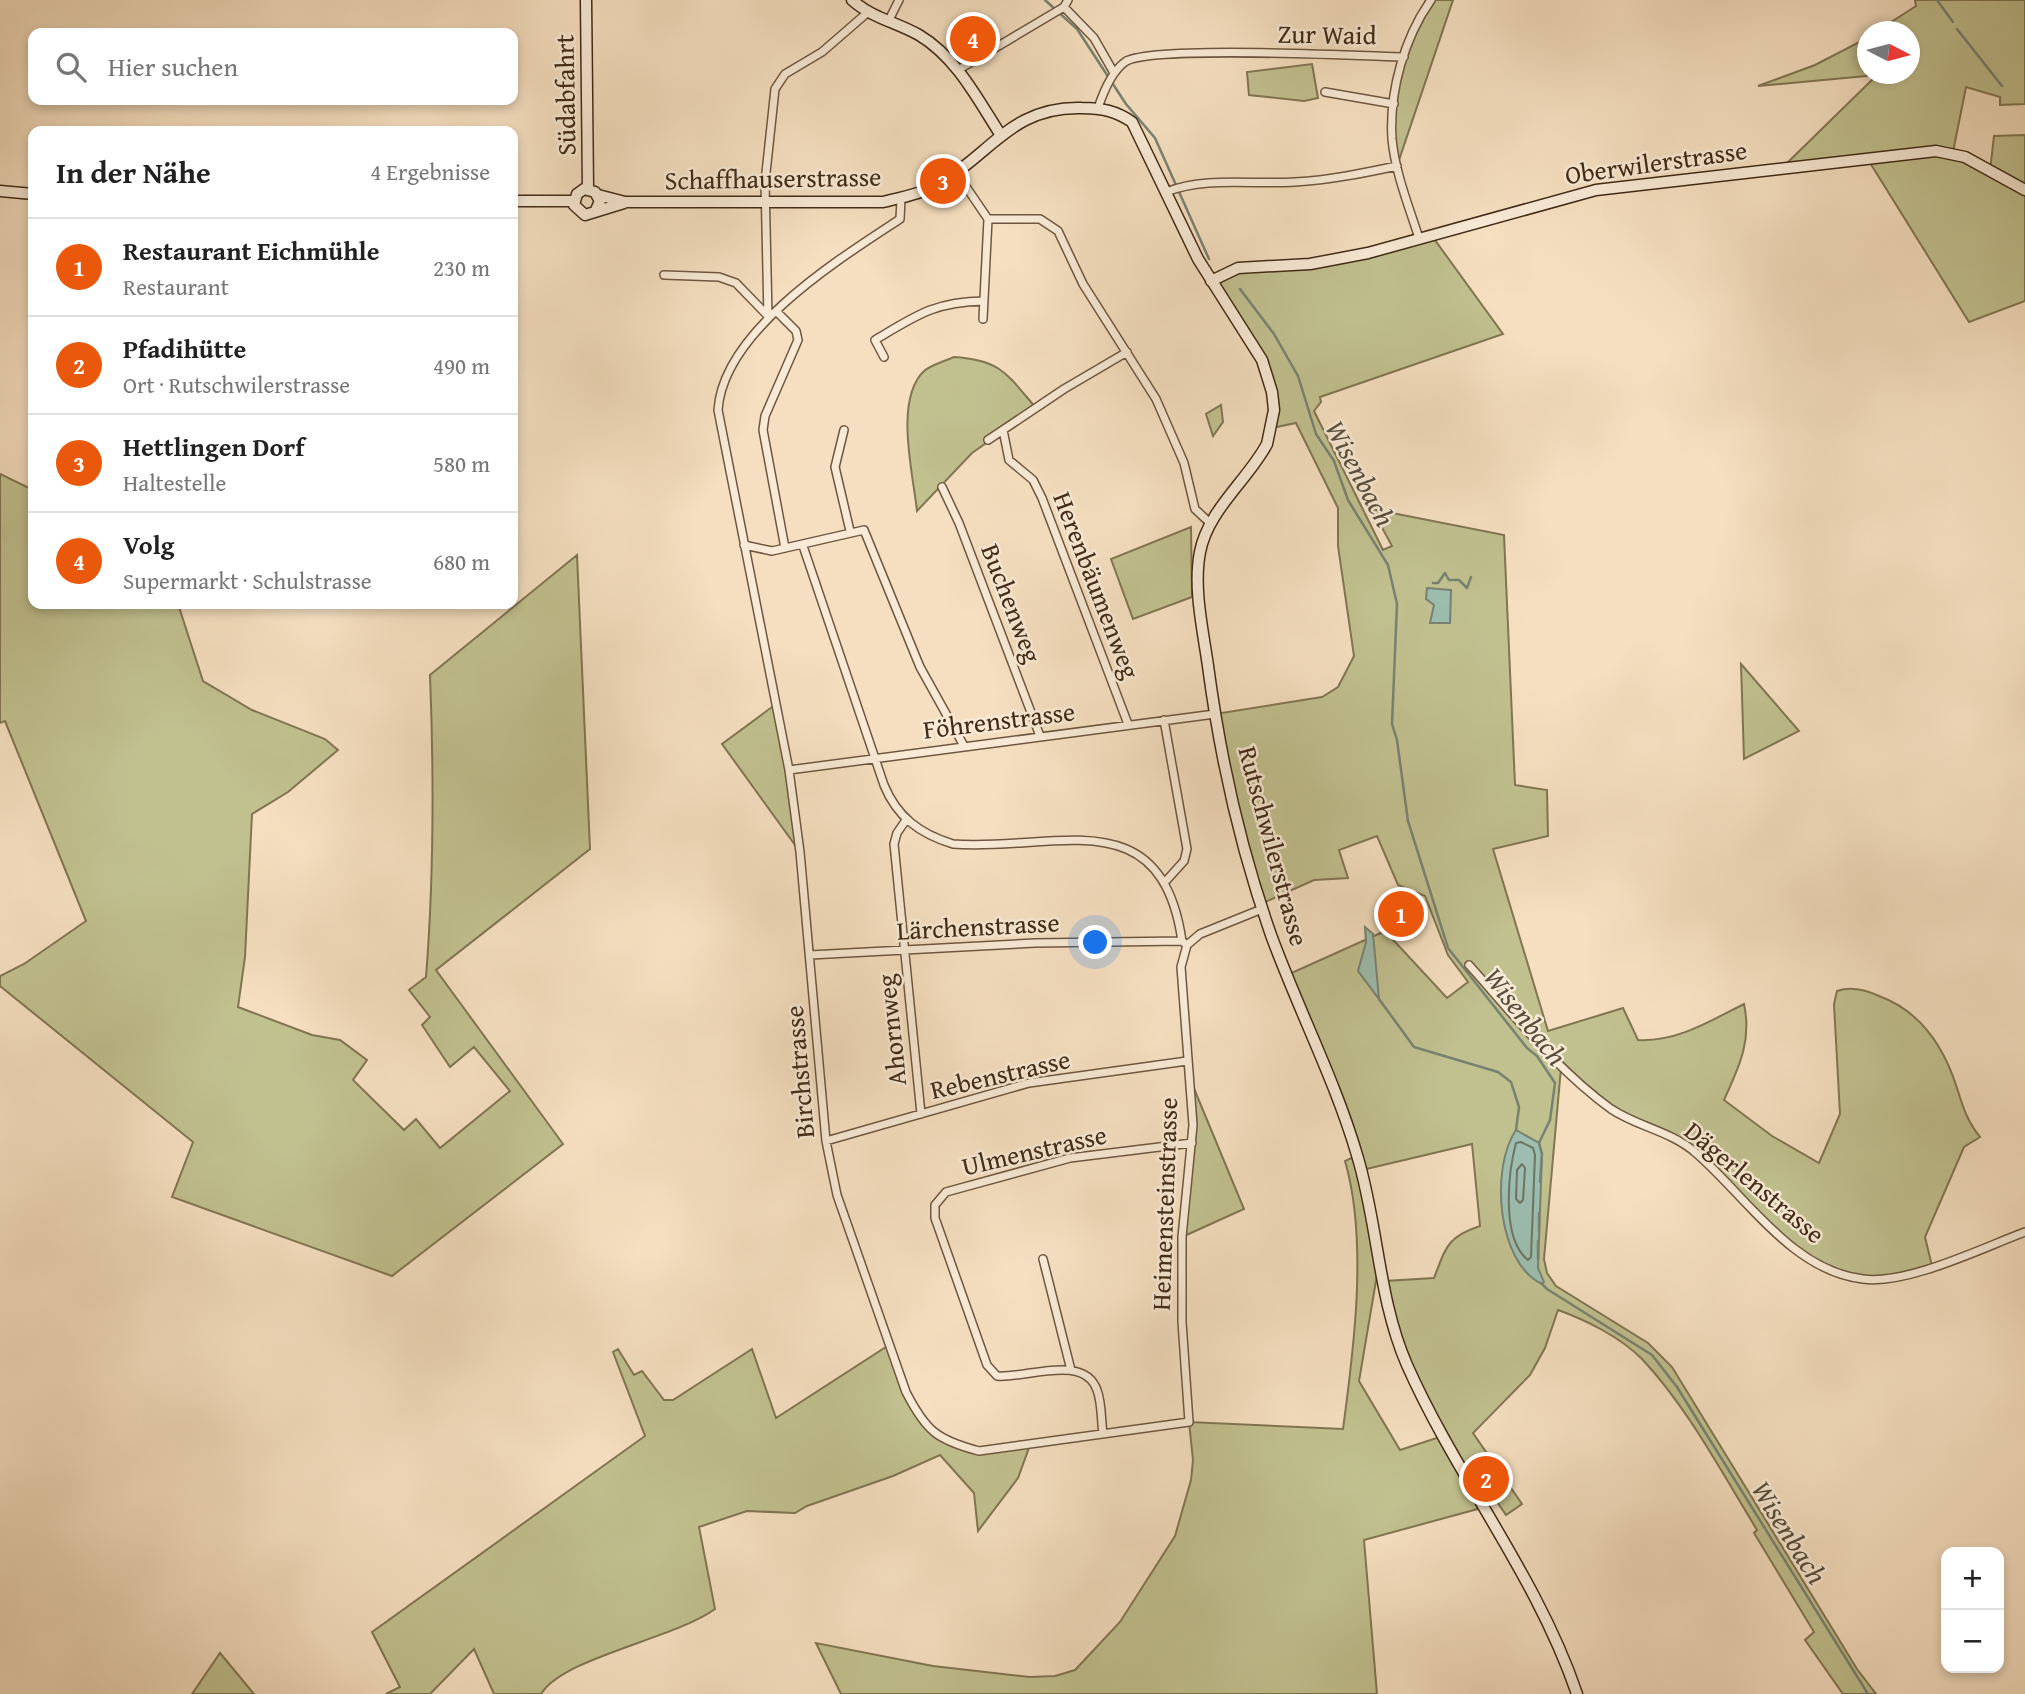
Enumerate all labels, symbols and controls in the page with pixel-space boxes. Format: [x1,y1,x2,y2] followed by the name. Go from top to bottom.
[950,13,996,65] pin: 4
[1277,14,1377,54] street label: Zur Waid
[1857,21,1920,84] north arrow
[28,28,518,105] search box
[544,34,586,156] street label: Südabfahrt
[108,47,238,86] text: Hier suchen
[52,48,90,86] icon: search
[1563,130,1749,194] street label: Oberwilerstrasse
[56,150,211,194] text: In der Nähe
[370,155,490,188] text: 4 Ergebnisse
[920,155,966,207] pin: 3
[664,157,882,199] street label: Schaffhauserstrasse
[123,231,379,270] text: Restaurant Eichmühle
[73,251,85,284] text: 1
[433,251,490,284] text: 230 m
[123,270,229,303] text: Restaurant
[123,329,246,368] text: Pfadihütte
[73,349,85,382] text: 2
[433,349,490,382] text: 490 m
[123,368,350,401] text: Ort · Rutschwilerstrasse
[1316,412,1406,534] water label: Wisenbach
[123,427,304,466] text: Hettlingen Dorf
[73,447,85,480] text: 3
[433,447,490,480] text: 580 m
[123,466,226,499] text: Haltestelle
[1043,486,1151,684] street label: Herenbäumenweg
[123,525,174,564] text: Volg
[972,538,1053,668] street label: Buchenweg
[73,545,85,578] text: 4
[433,545,490,578] text: 680 m
[123,564,372,597] text: Supermarkt · Schulstrasse
[921,691,1077,749] street label: Föhrenstrasse
[1229,742,1319,950] street label: Rutschwilerstrasse
[1378,888,1424,940] pin: 1
[896,902,1060,950] street label: Lärchenstrasse
[1078,925,1112,959] your location
[1474,958,1578,1074] water label: Wisenbach
[866,972,916,1088] street label: Ahornweg
[774,1004,824,1140] street label: Birchstrasse
[926,1039,1074,1109] street label: Rebenstrasse
[1141,1097,1187,1311] street label: Heimensteinstrasse
[1676,1111,1834,1253] street label: Dägerlenstrasse
[958,1114,1110,1186] street label: Ulmenstrasse
[1463,1453,1509,1505] pin: 2
[1742,1472,1838,1592] water label: Wisenbach
[1941,1547,2004,1673] map controls
[1941,1547,2004,1610] button: +
[1941,1610,2004,1673] button: −

